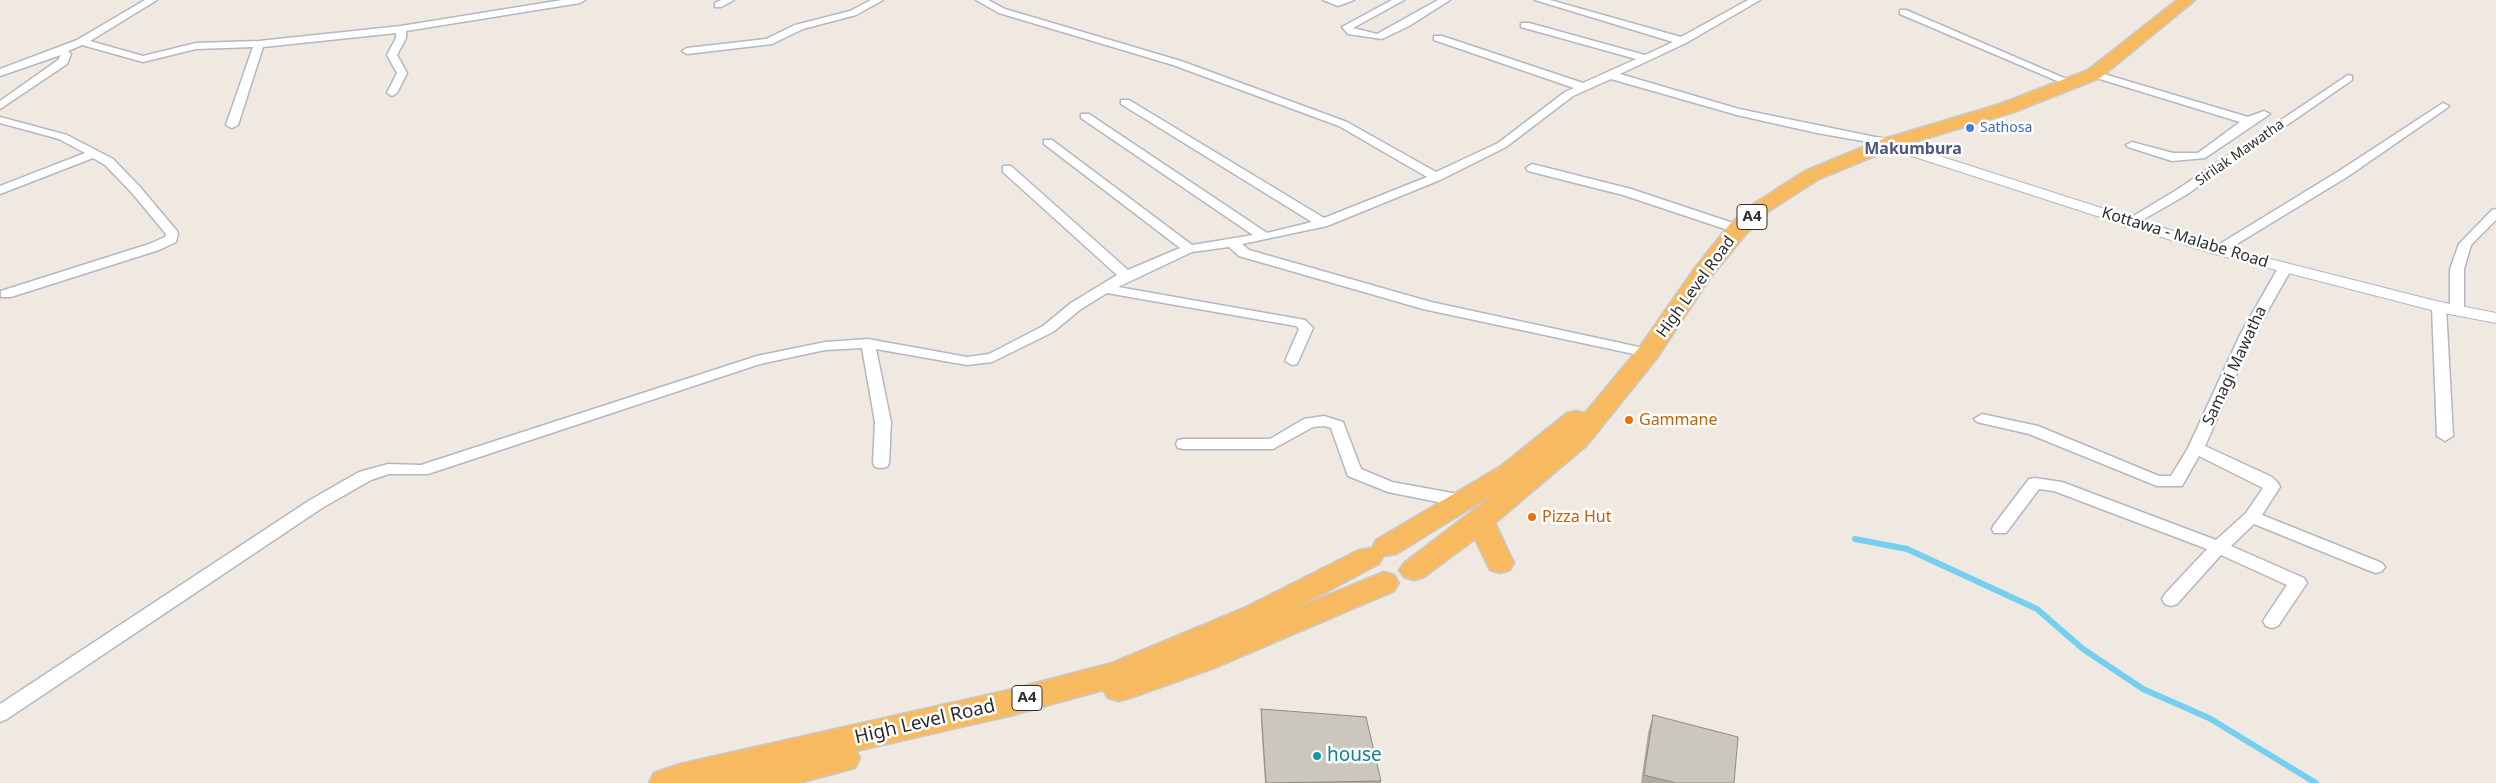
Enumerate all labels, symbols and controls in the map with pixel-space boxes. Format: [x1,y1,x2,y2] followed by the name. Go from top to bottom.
[2192,116,2288,190] street label: Sirilak Mawatha
[1980,120,2032,136] place label: Sathosa
[1964,122,1976,134] marker: Sathosa
[1864,139,1962,159] district label: Makumbura
[1737,204,1767,230] road number: A4
[2099,204,2271,272] street label: Kottawa - Malabe Road
[1653,232,1739,342] street label: High Level Road
[2199,303,2271,429] street label: Samagi Mawatha
[1639,410,1717,430] place label: Gammane
[1623,414,1635,426] marker: Gammane
[1542,507,1612,527] place label: Pizza Hut
[1526,511,1538,523] marker: Pizza Hut
[1012,686,1042,710] road number: A4
[853,695,997,749] street label: High Level Road
[1327,745,1382,767] place label: house
[1311,750,1323,762] marker: house

